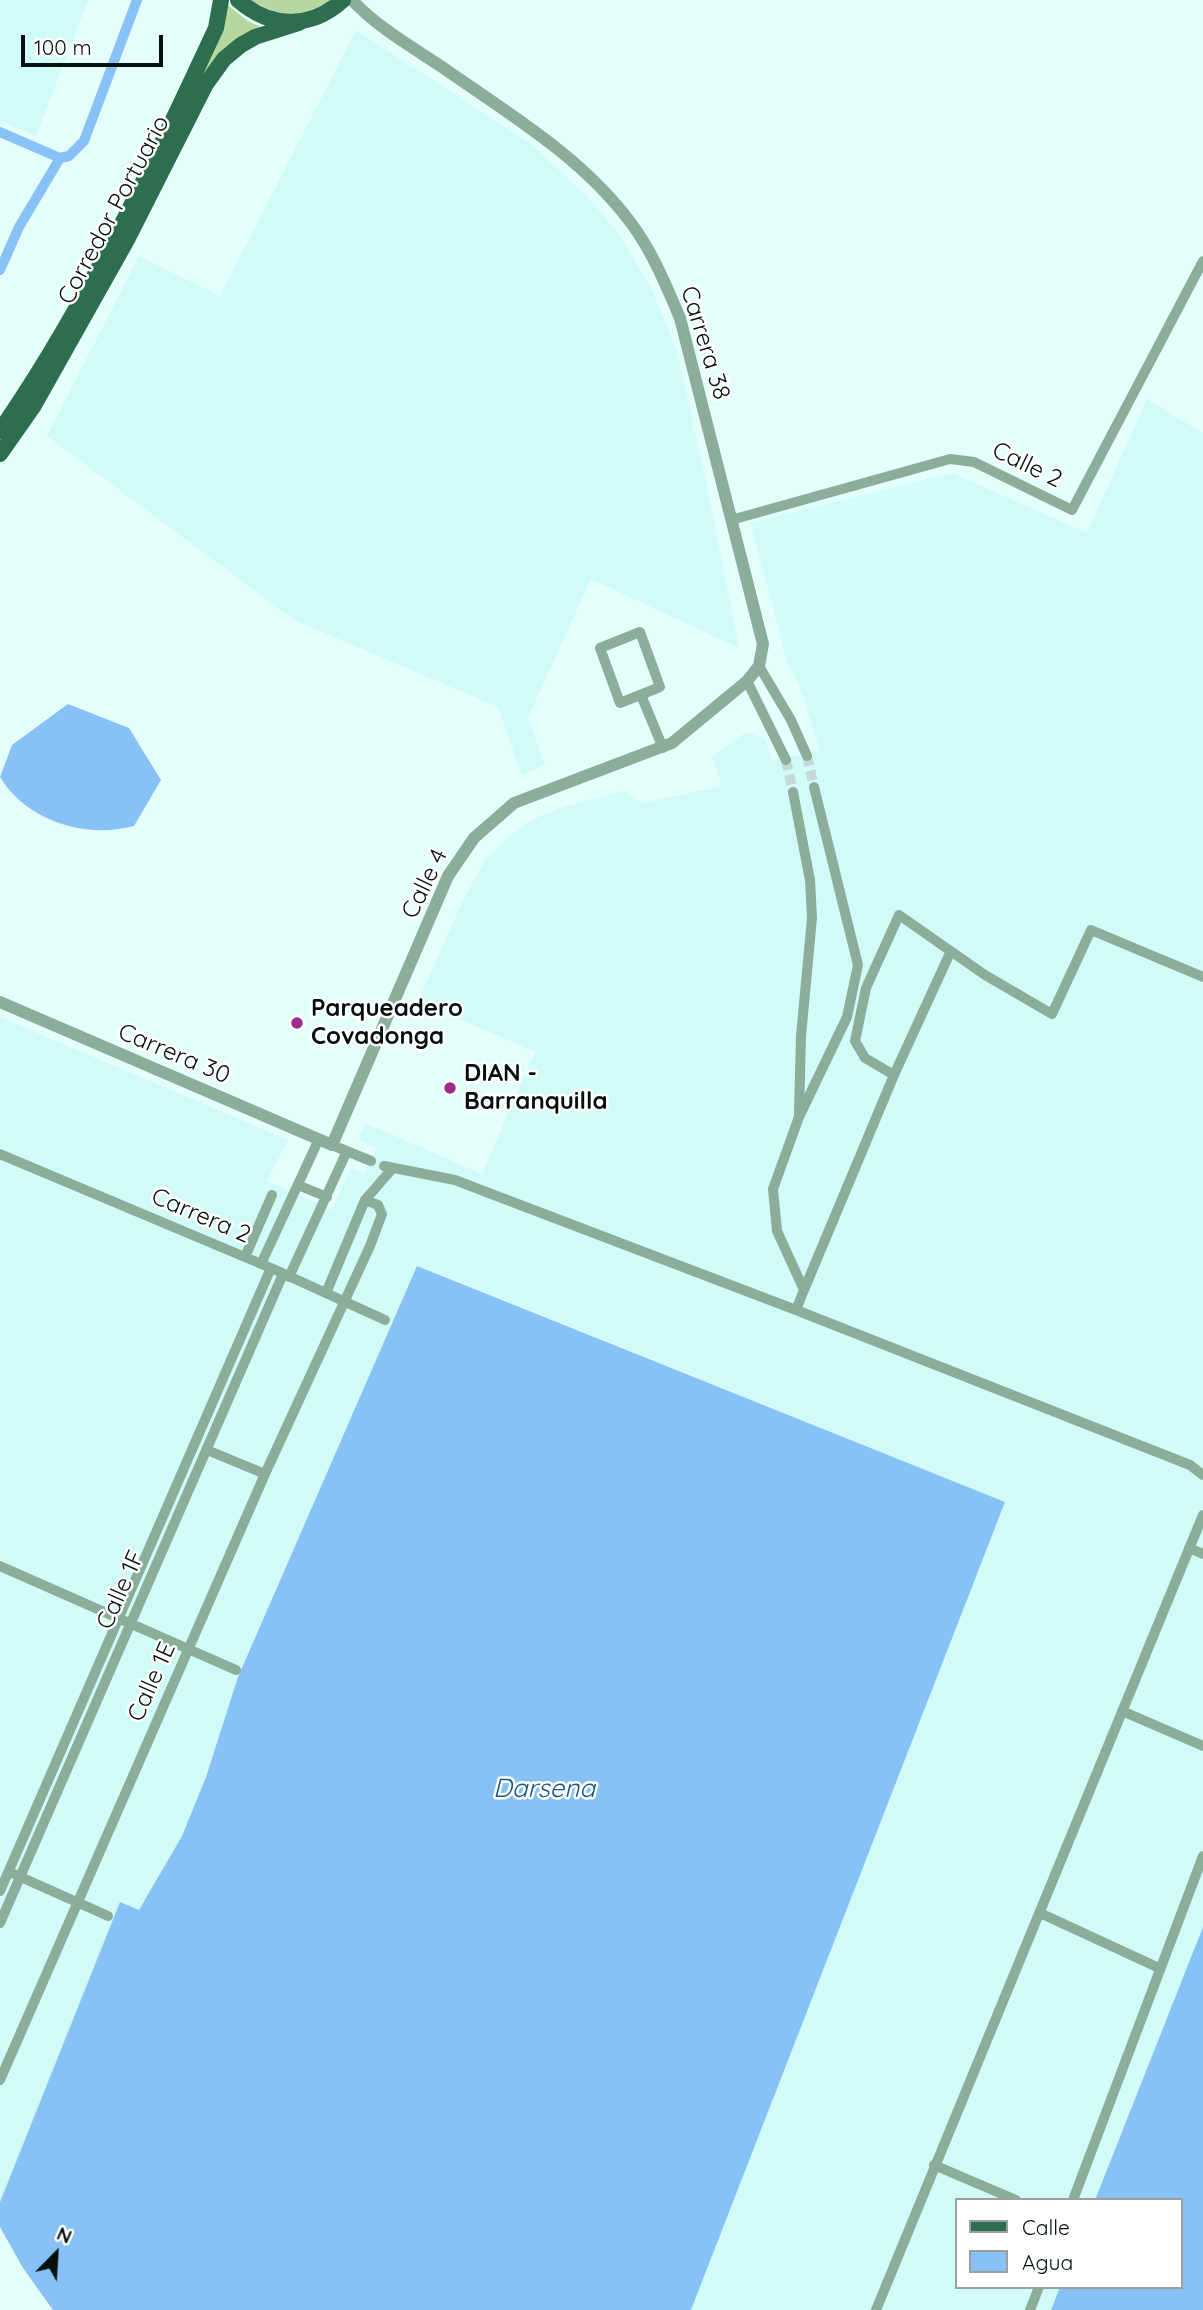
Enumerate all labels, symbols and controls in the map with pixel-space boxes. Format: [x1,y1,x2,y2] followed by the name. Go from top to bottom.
[24,21,166,65] scale bar
[34,34,92,60] text: 100 m
[52,111,176,309] street label: Corredor Portuario
[674,283,736,403] street label: Carrera 38
[987,436,1067,494] street label: Calle 2
[396,845,454,923] street label: Calle 4
[311,995,463,1051] place label: Parqueadero Covadonga
[289,1015,305,1031] marker: Parqueadero Covadonga
[114,1018,234,1090] street label: Carrera 30
[464,1060,608,1116] place label: DIAN - Barranquilla
[442,1080,458,1096] marker: DIAN - Barranquilla
[147,1182,255,1250] street label: Carrera 2
[91,1546,151,1634] street label: Calle 1F
[122,1638,182,1726] street label: Calle 1E
[493,1773,595,1805] water label: Darsena
[954,2198,1182,2289] legend
[1022,2214,1070,2240] text: Calle
[21,2219,91,2289] north arrow
[53,2221,76,2249] text: N
[1022,2249,1073,2275] text: Agua

